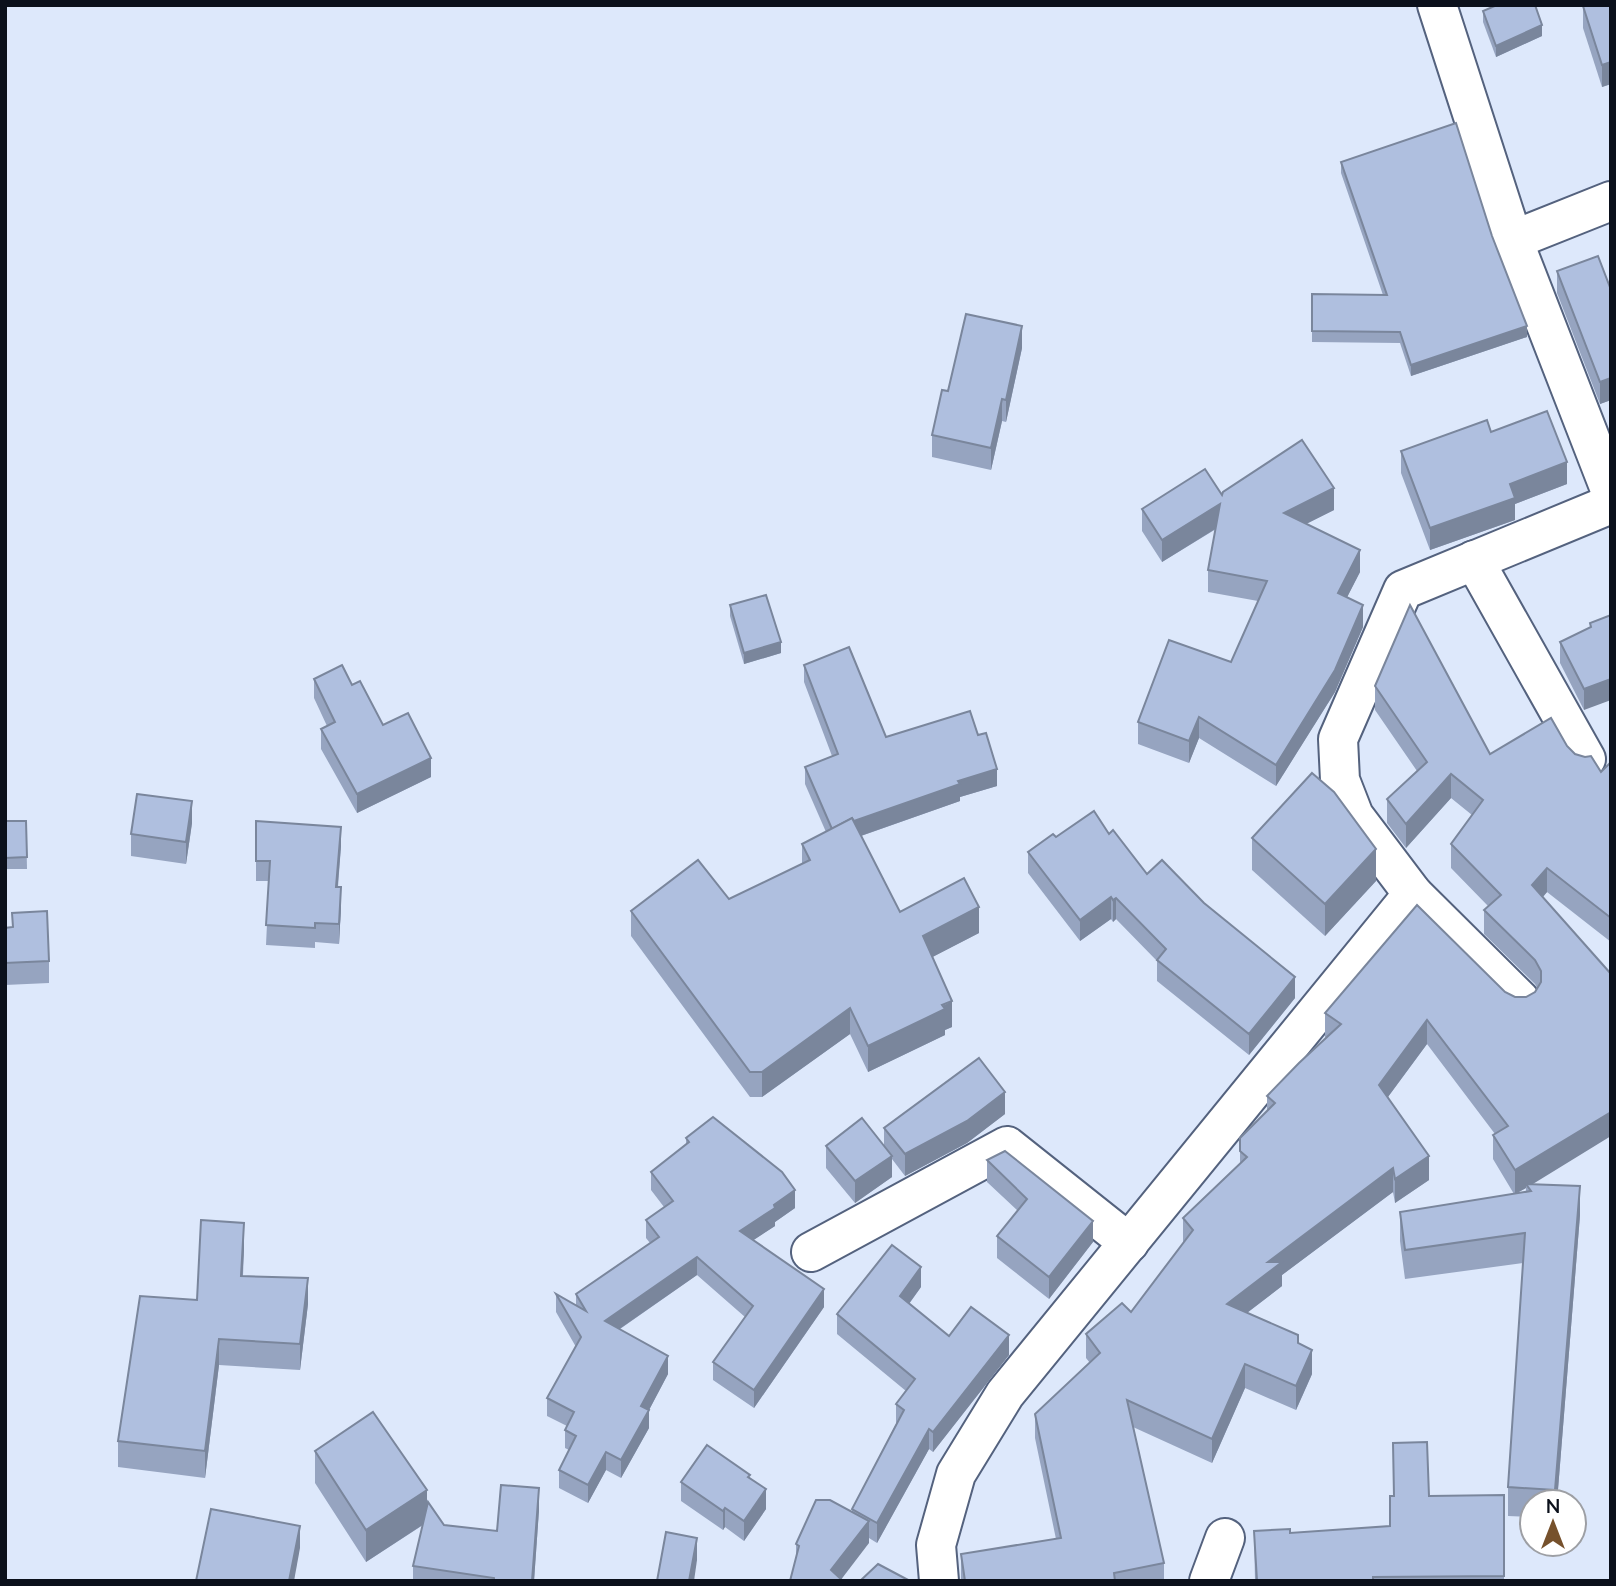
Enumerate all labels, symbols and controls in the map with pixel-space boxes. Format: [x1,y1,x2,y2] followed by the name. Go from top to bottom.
[1518,1488,1588,1558] north arrow
[1546,1494,1560,1517] text: N

